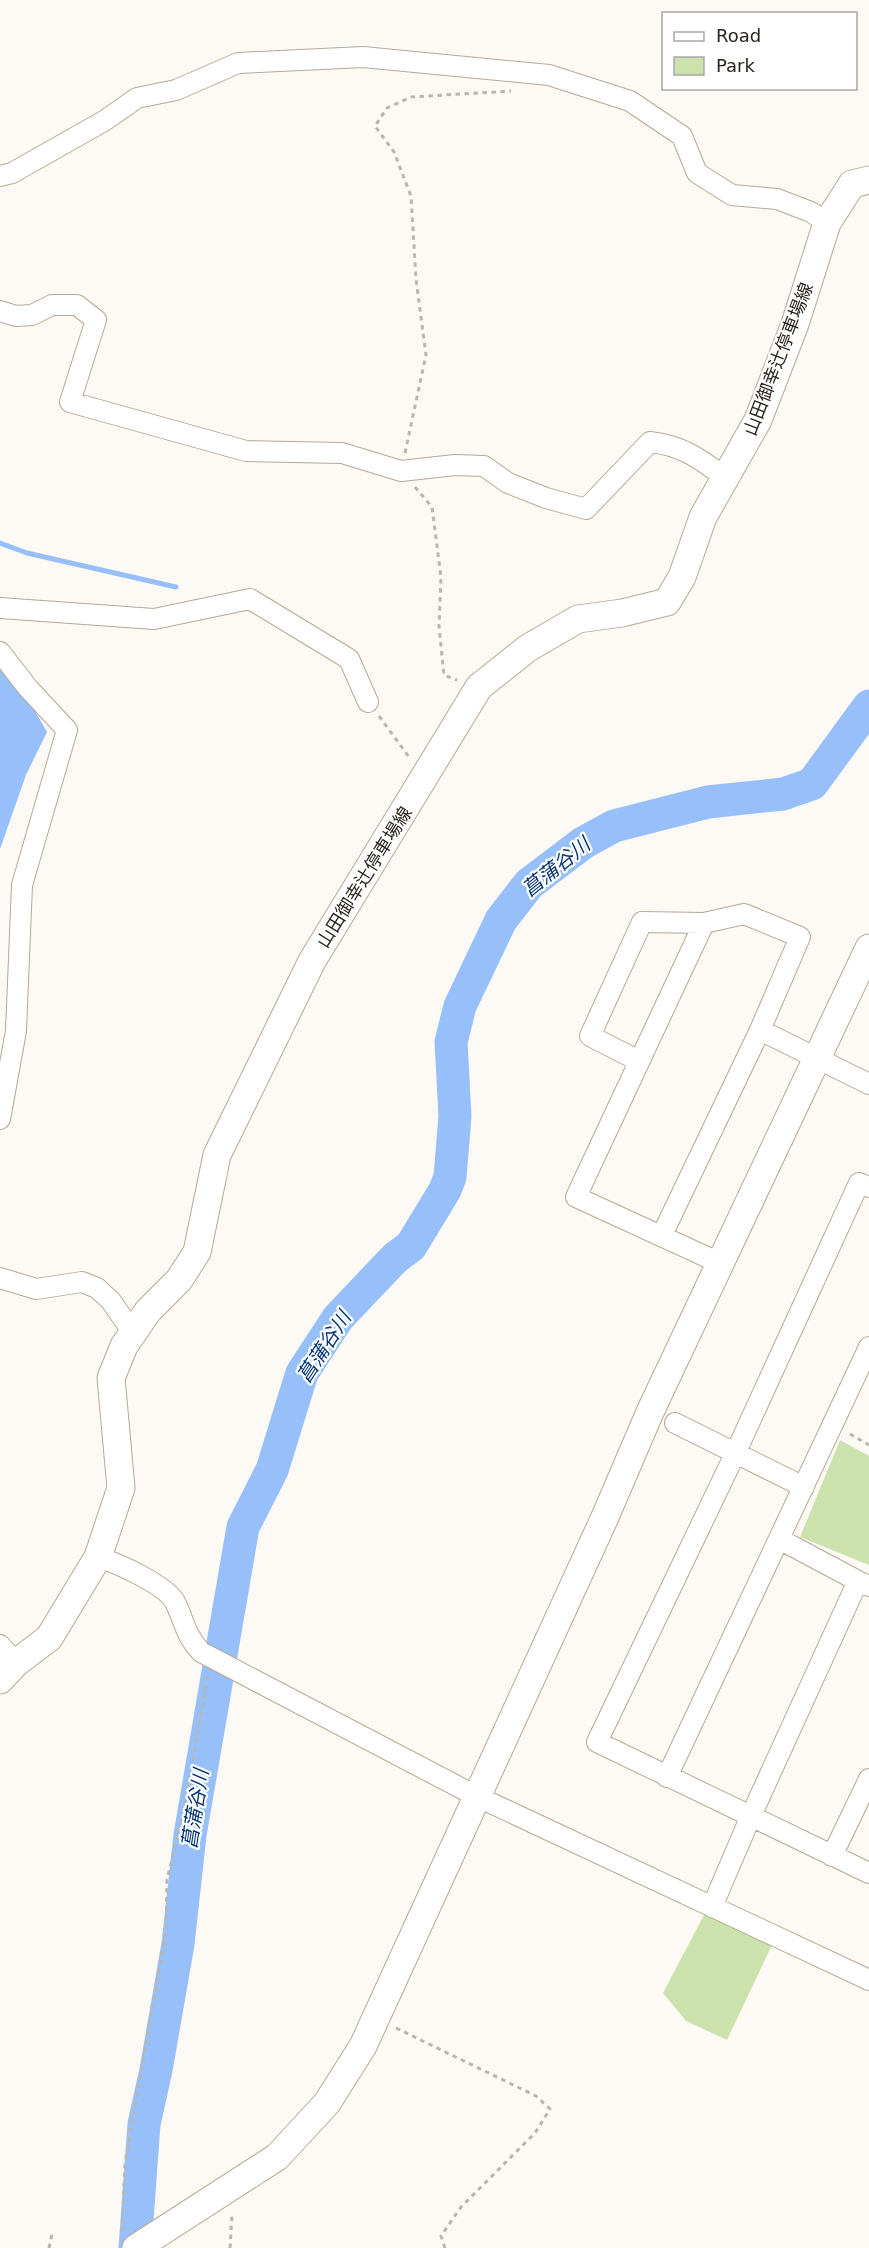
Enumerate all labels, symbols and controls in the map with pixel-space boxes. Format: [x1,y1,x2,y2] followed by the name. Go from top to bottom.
[662,12,857,90] legend
[716,25,761,46] text: Road
[716,55,755,76] text: Park
[739,280,817,438] street label: 山田御幸辻停車場線
[312,803,416,951] street label: 山田御幸辻停車場線
[517,831,596,901] water label: 菖蒲谷川
[292,1305,357,1387] water label: 菖蒲谷川
[177,1766,213,1850] water label: 菖蒲谷川

